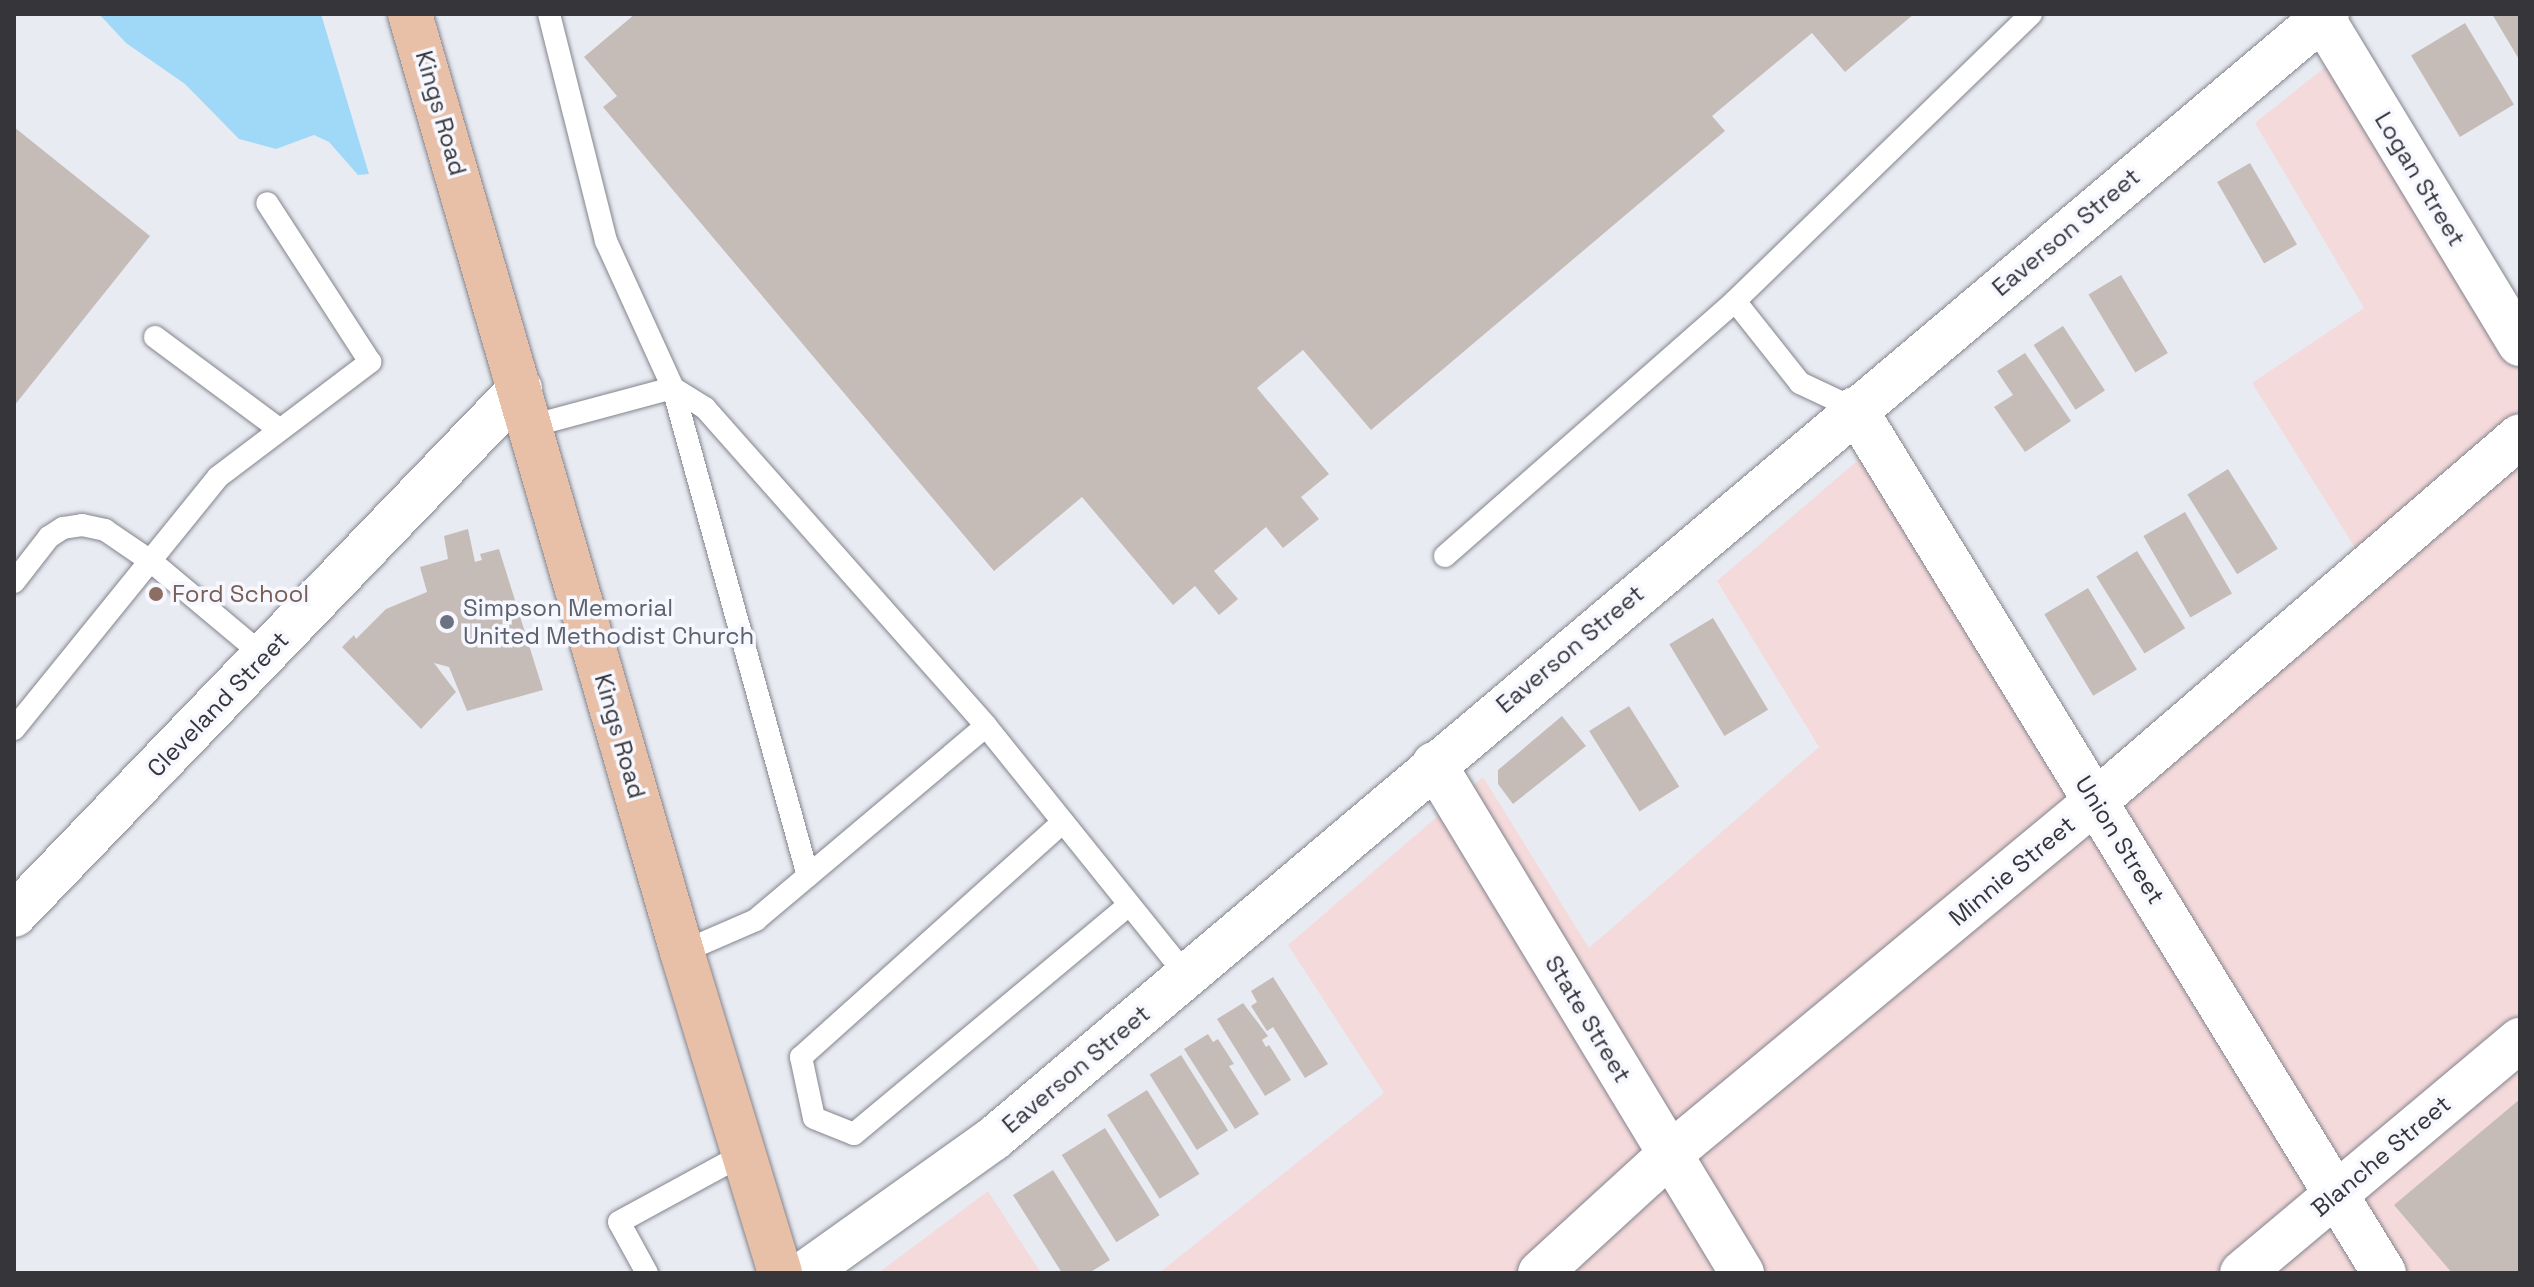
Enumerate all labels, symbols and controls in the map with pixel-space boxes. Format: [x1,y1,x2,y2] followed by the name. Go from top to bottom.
[409,47,473,179] street label: Kings Road
[2369,107,2471,251] street label: Logan Street
[1986,162,2146,302] street label: Eaverson Street
[1490,579,1650,719] street label: Eaverson Street
[172,580,309,608] place label: Ford School
[147,585,165,603] marker: Ford School
[463,594,754,650] place label: Simpson Memorial United Methodist Church
[438,613,456,631] marker: Simpson Memorial United Methodist Church
[141,625,295,783] street label: Cleveland Street
[588,670,652,802] street label: Kings Road
[2069,771,2171,909] street label: Union Street
[1943,810,2081,932] street label: Minnie Street
[1539,950,1637,1088] street label: State Street
[996,999,1156,1139] street label: Eaverson Street
[2305,1089,2457,1223] street label: Blanche Street

